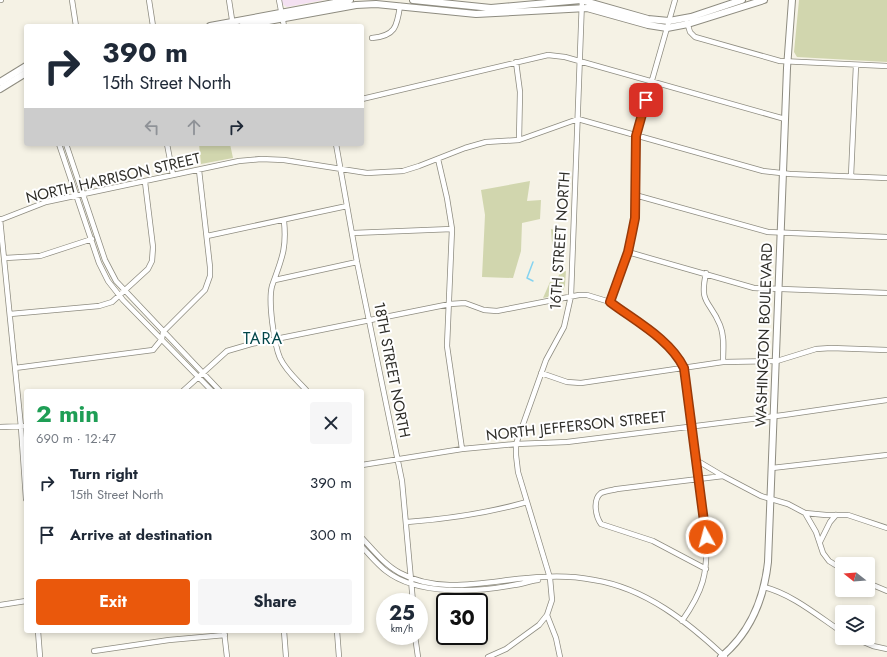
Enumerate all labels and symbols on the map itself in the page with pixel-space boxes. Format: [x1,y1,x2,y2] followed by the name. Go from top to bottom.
[629,83,663,117] pin
[24,147,202,209] street label: NORTH HARRISON STREET
[544,171,576,311] street label: 16TH STREET NORTH
[750,242,778,428] street label: WASHINGTON BOULEVARD
[368,300,416,440] street label: 18TH STREET NORTH
[243,327,283,350] district label: TARA
[485,406,667,446] street label: NORTH JEFFERSON STREET
[685,516,727,558] position arrow
[835,557,875,597] north arrow
[436,593,488,645] speed limit sign: 30

